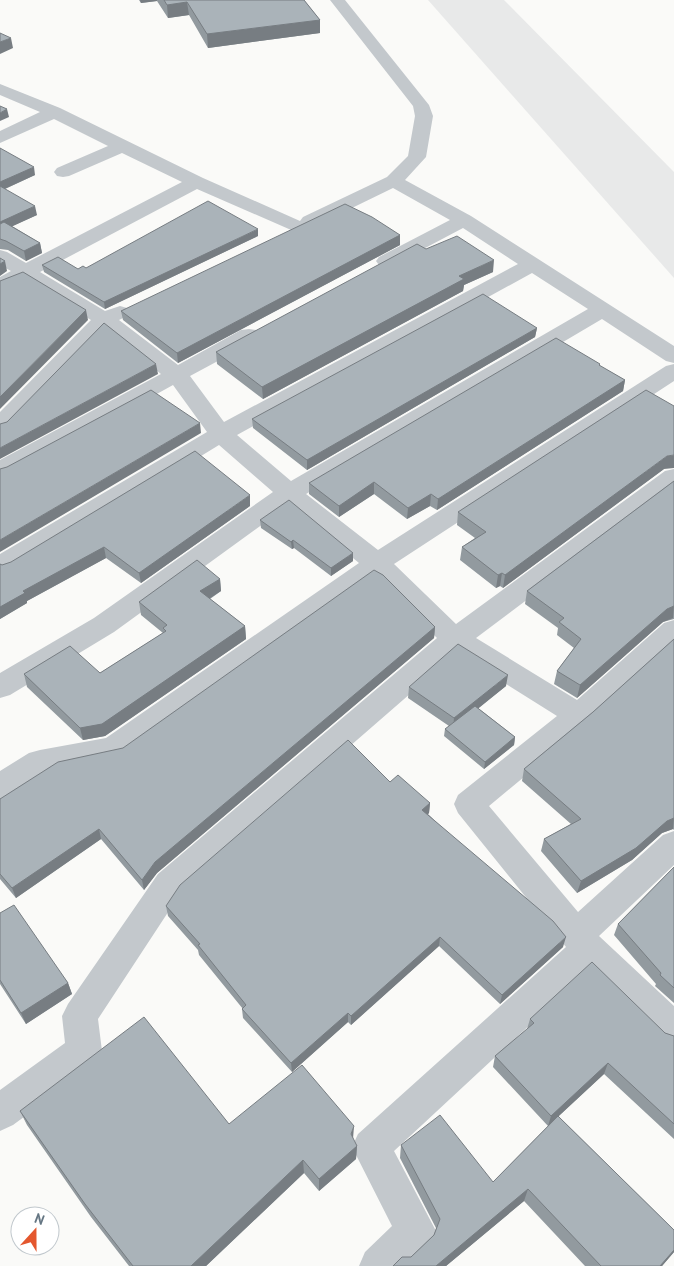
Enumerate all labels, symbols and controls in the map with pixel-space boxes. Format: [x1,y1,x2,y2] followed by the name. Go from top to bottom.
[10,1206,60,1256] north arrow
[32,1209,47,1229] text: N

